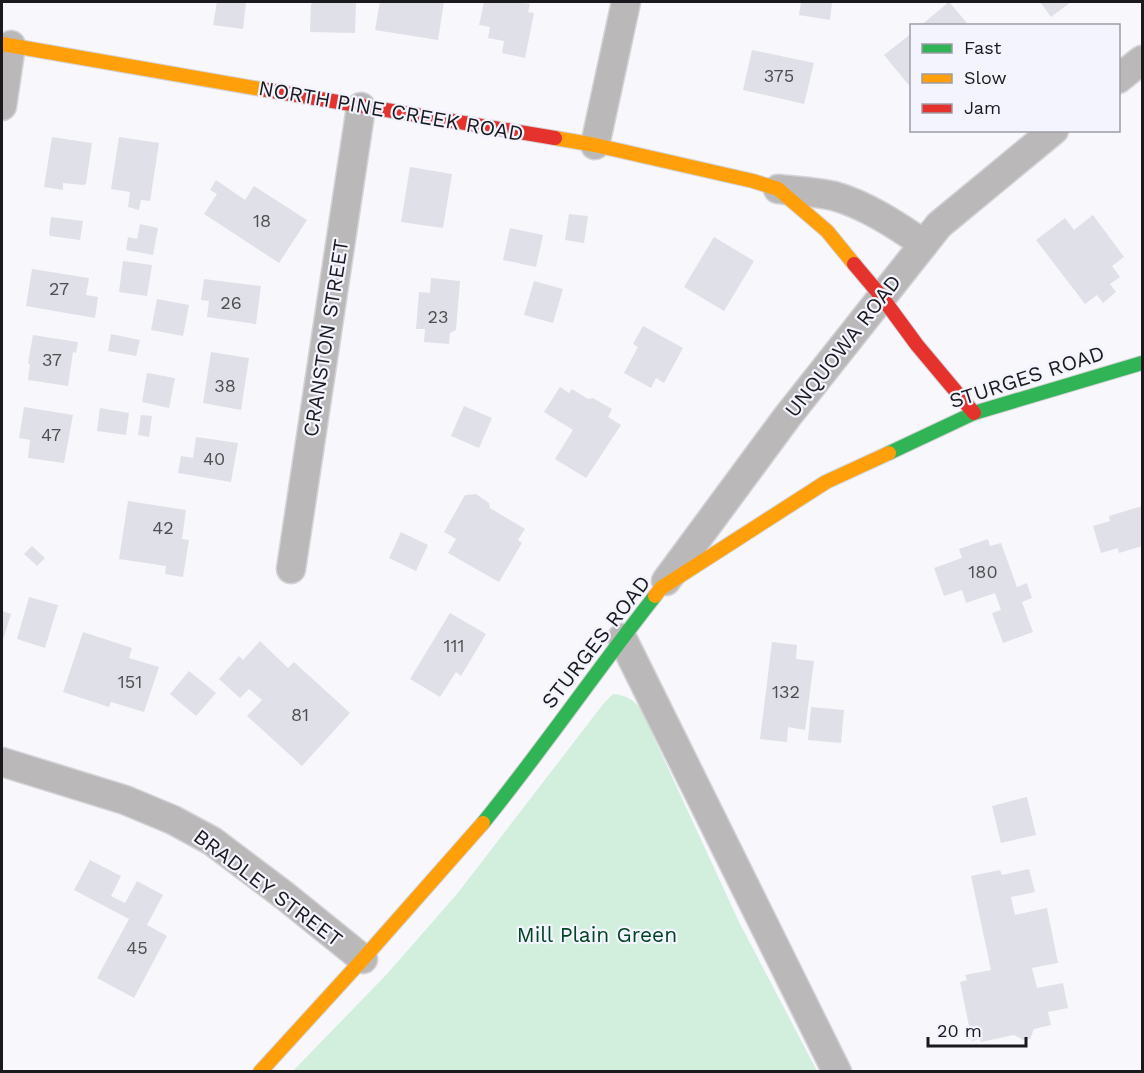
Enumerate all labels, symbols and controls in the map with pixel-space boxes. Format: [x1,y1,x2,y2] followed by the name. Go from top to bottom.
[910,24,1120,132] legend
[964,37,1002,58] text: Fast
[764,65,794,86] house number: 375
[964,67,1007,88] text: Slow
[257,75,526,146] street label: NORTH PINE CREEK ROAD
[964,97,1001,118] text: Jam
[253,210,271,231] house number: 18
[298,237,354,439] street label: CRANSTON STREET
[779,269,906,422] street label: UNQUOWA ROAD
[49,278,69,299] house number: 27
[220,292,242,313] house number: 26
[428,306,449,327] house number: 23
[946,340,1108,413] street label: STURGES ROAD
[42,349,62,370] house number: 37
[214,375,236,396] house number: 38
[41,424,61,445] house number: 47
[203,448,225,469] house number: 40
[152,517,174,538] house number: 42
[968,561,998,582] house number: 180
[536,570,655,713] street label: STURGES ROAD
[443,635,465,656] house number: 111
[118,671,142,692] house number: 151
[772,681,800,702] house number: 132
[291,704,309,725] house number: 81
[189,823,348,952] street label: BRADLEY STREET
[517,922,677,947] park label: Mill Plain Green
[126,937,148,958] house number: 45
[928,1010,1026,1048] scale bar
[937,1020,982,1041] text: 20 m

